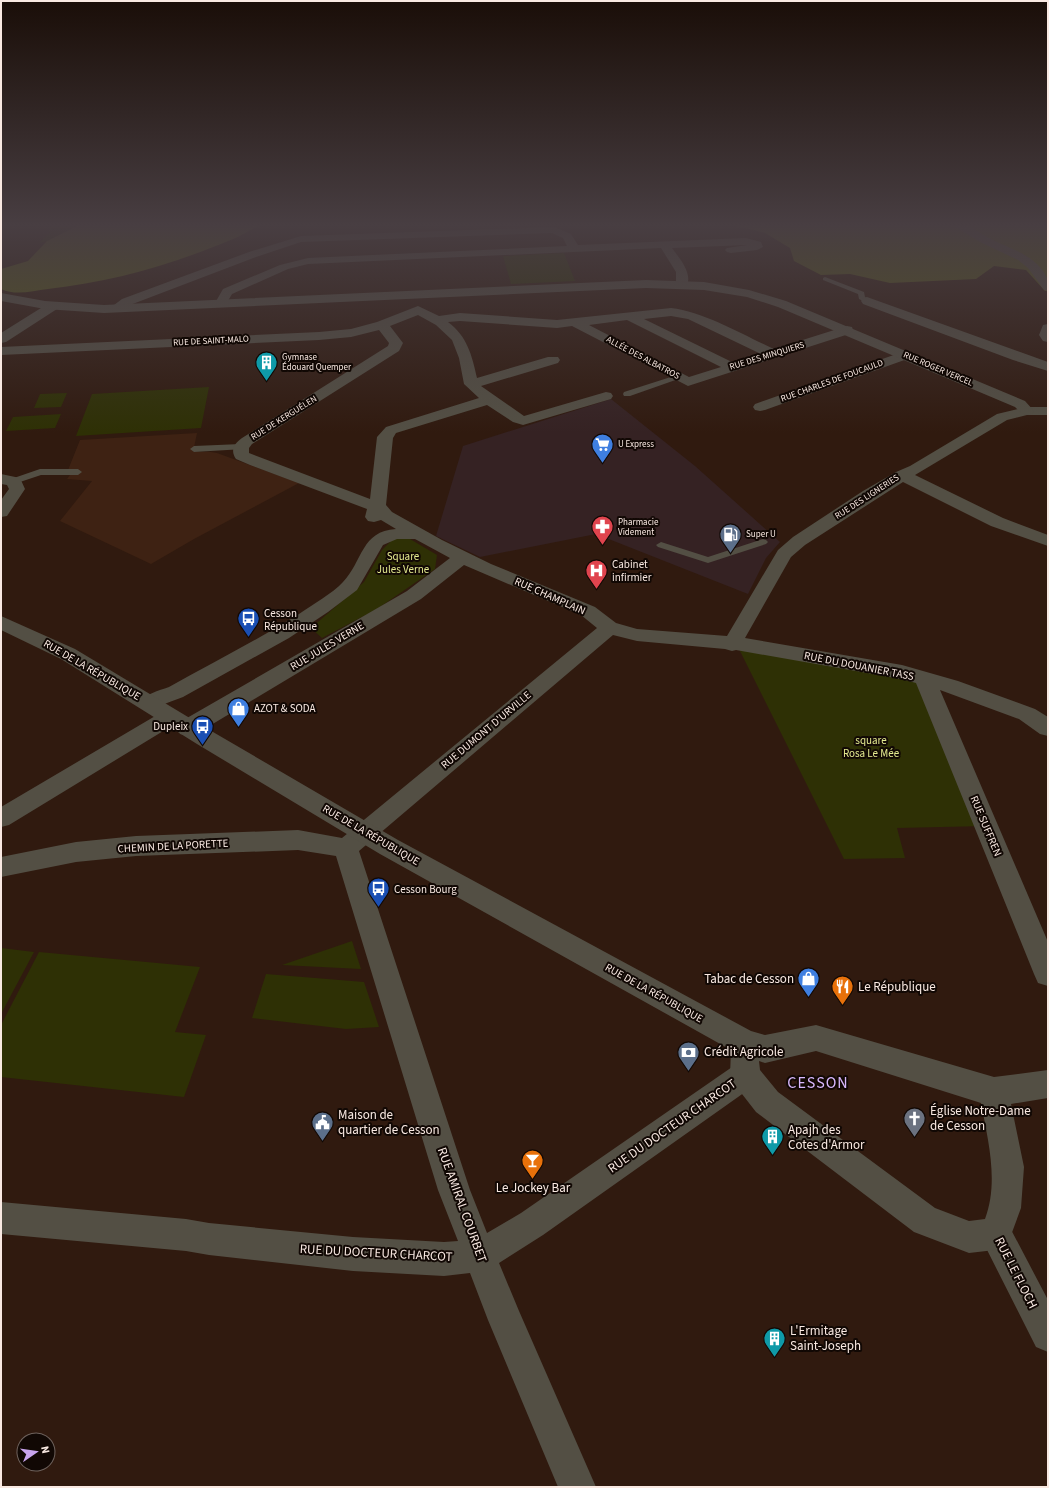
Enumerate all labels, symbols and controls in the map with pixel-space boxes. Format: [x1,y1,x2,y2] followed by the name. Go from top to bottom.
[173,333,249,349] street label: RUE DE SAINT-MALO
[604,333,682,383] street label: ALLÉE DES ALBATROS
[728,338,806,374] street label: RUE DES MINQUIERS
[901,348,975,390] street label: RUE ROGER VERCEL
[253,349,279,382] building icon: Gymnase Édouard Quemper
[282,351,352,374] place label: Gymnase Édouard Quemper
[779,356,885,406] street label: RUE CHARLES DE FOUCAULD
[248,392,320,444] street label: RUE DE KERGUÉLEN
[590,431,616,464] supermarket icon: U Express
[618,438,654,451] place label: U Express
[832,471,902,523] street label: RUE DES LIGNERIES
[590,514,616,547] pharmacy icon: Pharmacie Videment
[618,516,659,539] place label: Pharmacie Videment
[718,521,744,554] fuel station icon: Super U
[746,528,776,541] place label: Super U
[377,549,430,577] park label: Square Jules Verne
[583,557,609,590] hospital icon: Cabinet infirmier
[612,557,652,585] place label: Cabinet infirmier
[512,574,588,618] street label: RUE CHAMPLAIN
[235,606,261,639] bus stop icon: Cesson République
[264,606,317,634] place label: Cesson République
[287,618,367,674] street label: RUE JULES VERNE
[41,636,144,704] street label: RUE DE LA RÉPUBLIQUE
[803,648,915,684] street label: RUE DU DOUANIER TASS
[438,688,535,772] street label: RUE DUMONT D'URVILLE
[225,695,251,728] shop icon: AZOT & SODA
[254,701,315,716] place label: AZOT & SODA
[190,713,216,746] bus stop icon: Dupleix
[153,719,188,734] place label: Dupleix
[843,733,900,761] park label: square Rosa Le Mée
[967,793,1005,859] street label: RUE SUFFREN
[320,801,423,869] street label: RUE DE LA RÉPUBLIQUE
[117,836,229,856] street label: CHEMIN DE LA PORETTE
[366,876,392,909] bus stop icon: Cesson Bourg
[394,882,457,897] place label: Cesson Bourg
[602,960,706,1026] street label: RUE DE LA RÉPUBLIQUE
[796,966,822,999] shop icon: Tabac de Cesson
[704,970,794,988] place label: Tabac de Cesson
[830,974,856,1007] restaurant icon: Le République
[858,978,936,996] place label: Le République
[676,1039,702,1072] bank icon: Crédit Agricole
[704,1043,783,1061] place label: Crédit Agricole
[787,1072,849,1094] district label: CESSON
[604,1075,740,1177] street label: RUE DU DOCTEUR CHARCOT
[930,1102,1031,1135] place label: Église Notre-Dame de Cesson
[902,1105,928,1138] church icon: Église Notre-Dame de Cesson
[338,1106,440,1139] place label: Maison de quartier de Cesson
[309,1109,335,1142] public building icon: Maison de quartier de Cesson
[788,1121,865,1154] place label: Apajh des Cotes d'Armor
[760,1124,786,1157] building icon: Apajh des Cotes d'Armor
[433,1145,491,1265] street label: RUE AMIRAL COURBET
[520,1147,546,1180] bar icon: Le Jockey Bar
[496,1179,571,1197] place label: Le Jockey Bar
[990,1234,1042,1312] street label: RUE LE FLOCH
[299,1240,453,1266] street label: RUE DU DOCTEUR CHARCOT
[790,1322,861,1355] place label: L'Ermitage Saint-Joseph
[761,1325,787,1358] building icon: L'Ermitage Saint-Joseph
[16,1432,56,1472] north arrow
[37,1445,53,1455] text: N

